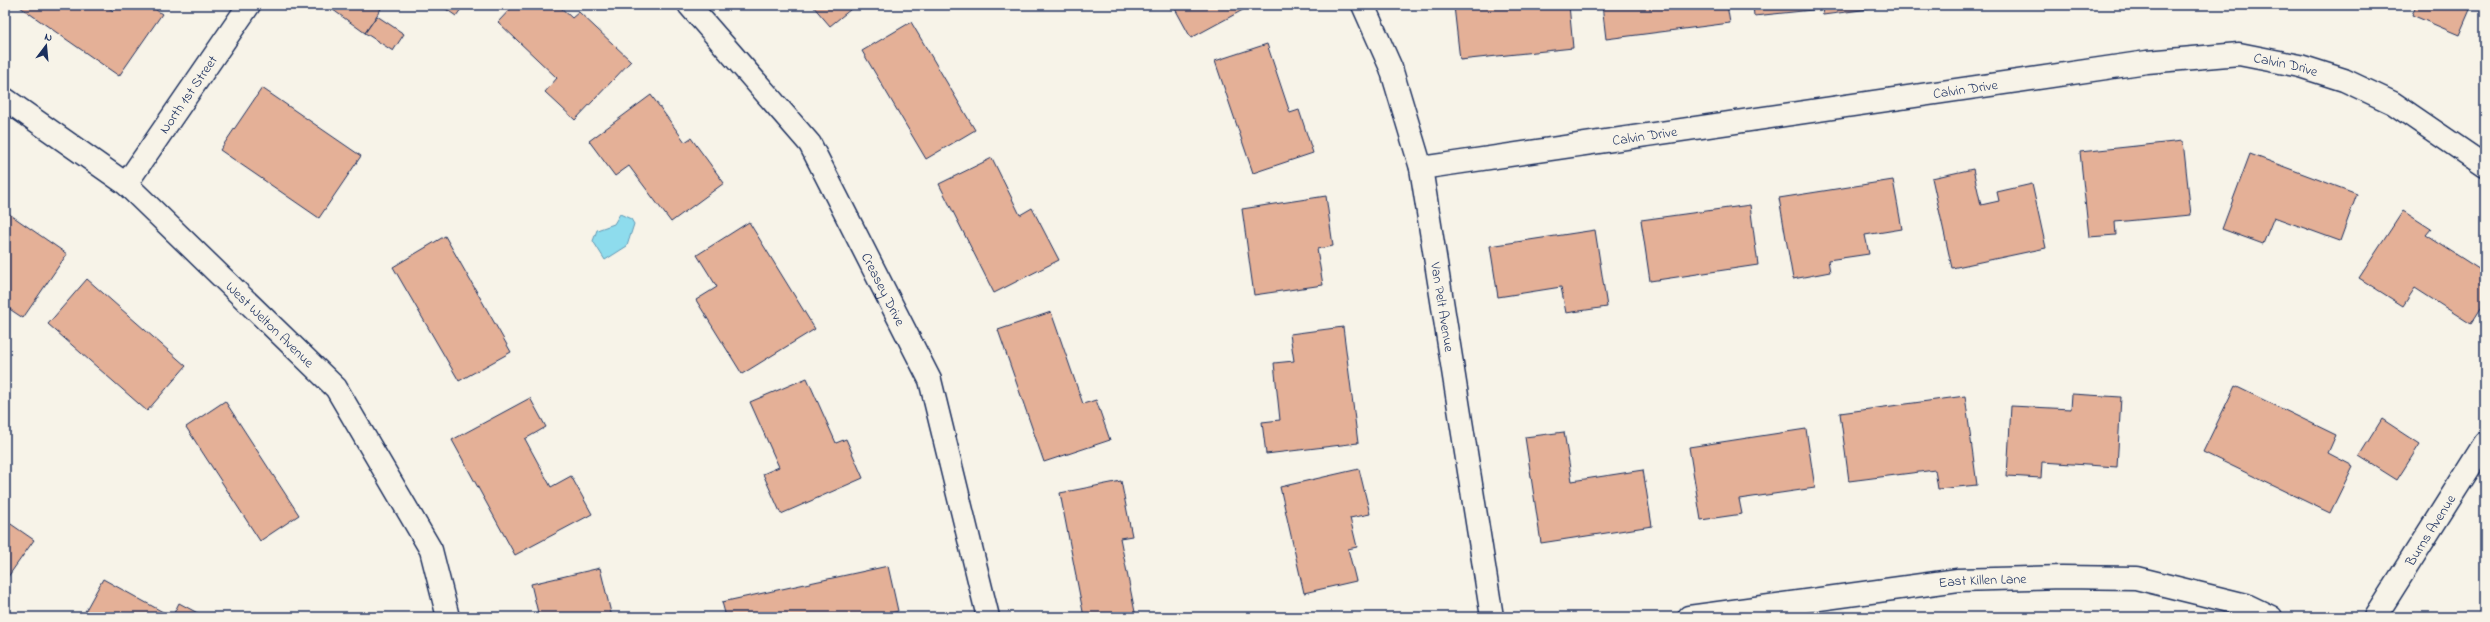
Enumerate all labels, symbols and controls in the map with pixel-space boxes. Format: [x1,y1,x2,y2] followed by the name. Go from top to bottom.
[26,26,66,66] north arrow
[43,29,54,46] text: N
[2252,48,2321,83] street label: Calvin Drive
[155,51,224,139] street label: North 1st Street
[1932,75,2000,105] street label: Calvin Drive
[1611,122,1679,152] street label: Calvin Drive
[855,249,910,331] street label: Creasey Drive
[1424,260,1459,354] street label: Van Pelt Avenue
[220,277,319,374] street label: West Welton Avenue
[2400,490,2462,572] street label: Burns Avenue
[1937,569,2028,595] street label: East Killen Lane

